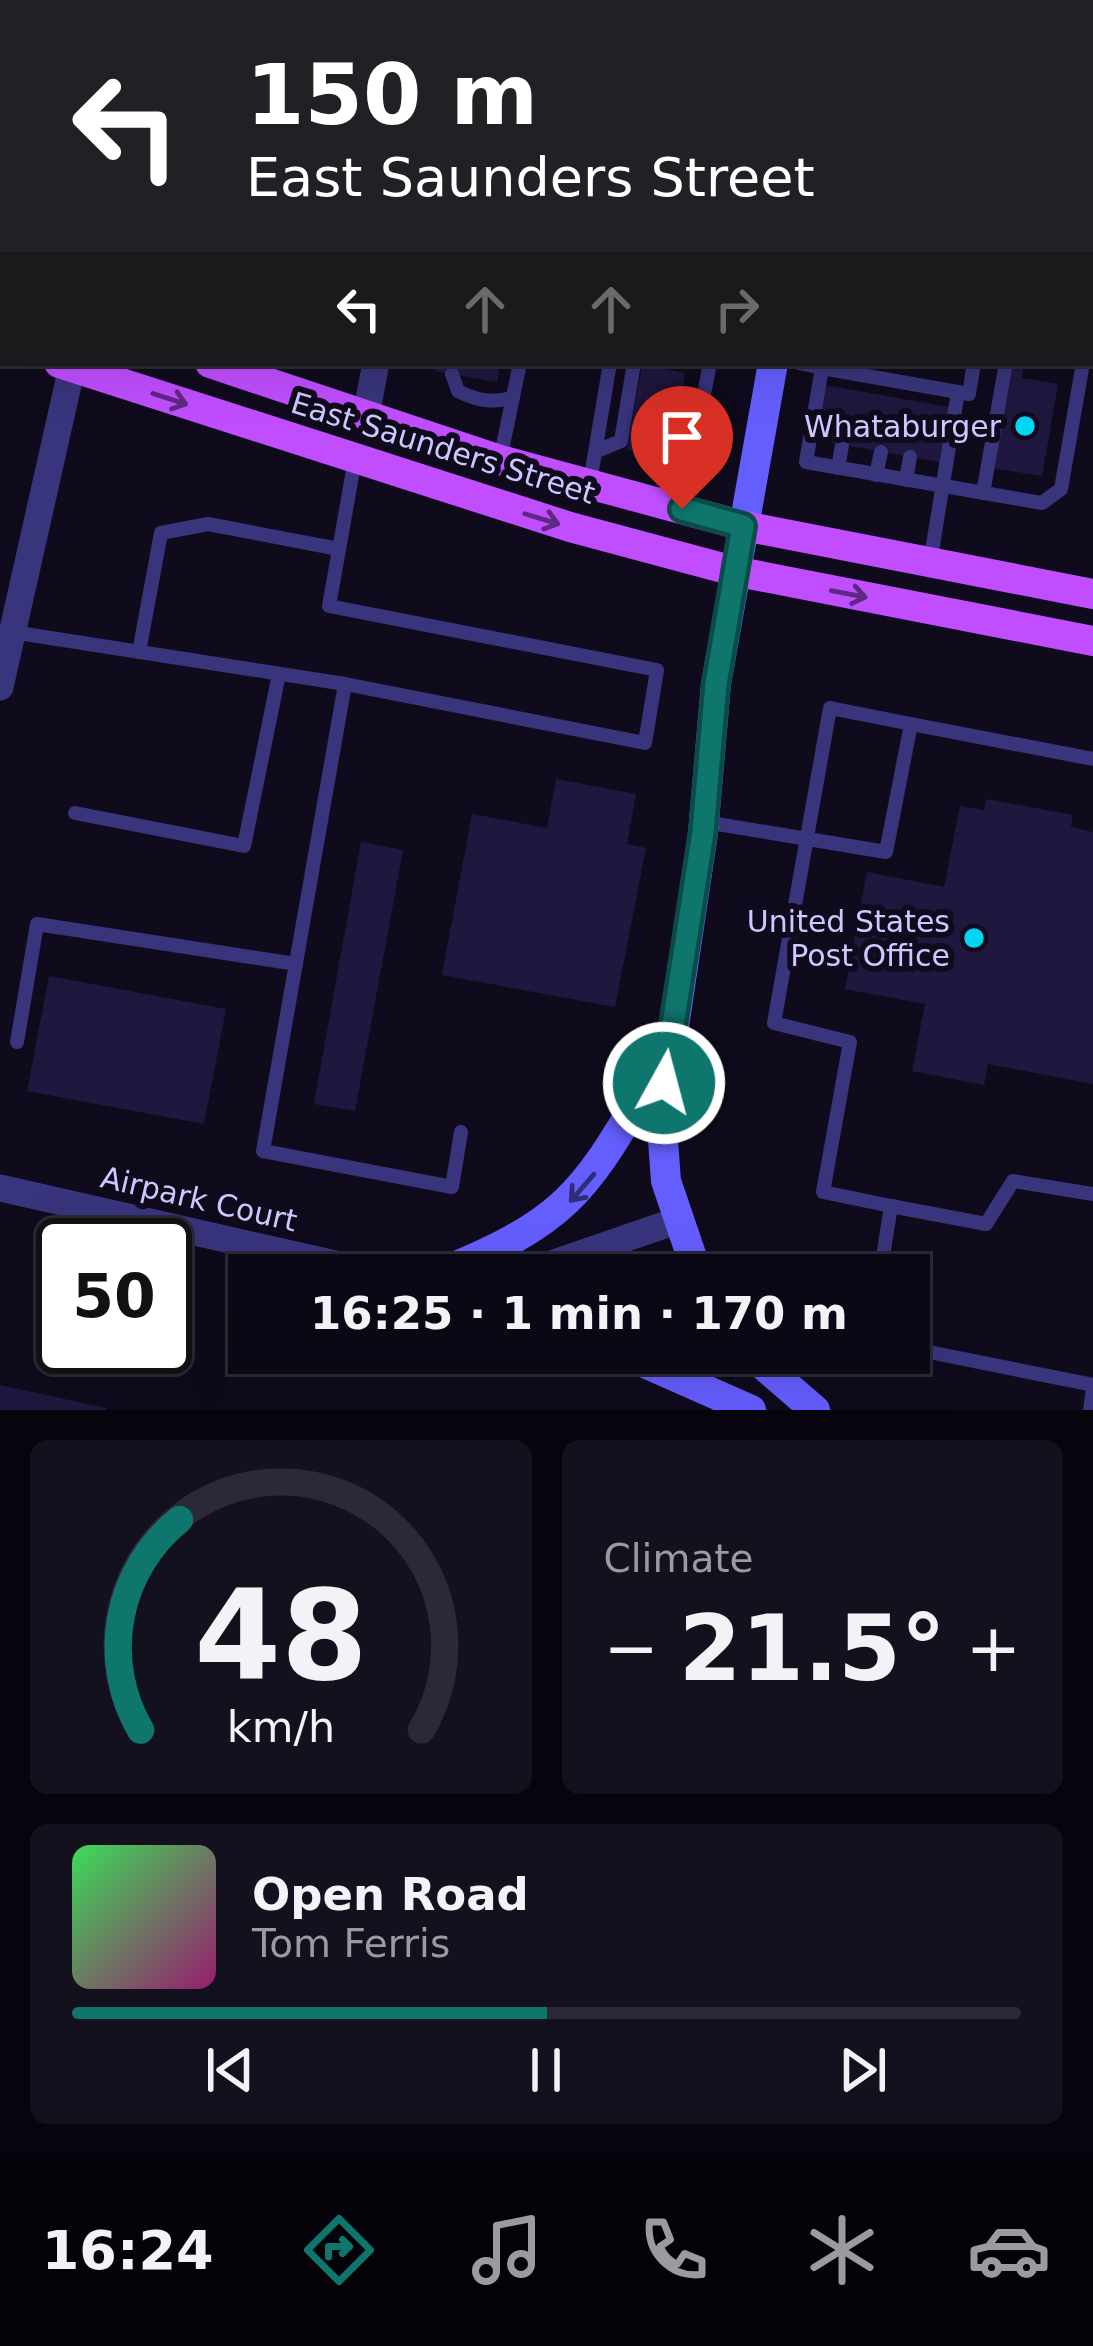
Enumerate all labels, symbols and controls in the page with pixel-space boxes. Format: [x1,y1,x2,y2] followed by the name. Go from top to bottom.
[246,46,538,144] text: 150 m
[48,48,204,204] icon: left
[246,146,815,209] text: East Saunders Street
[326,276,392,342] icon: left
[452,276,518,342] icon: ahead
[578,276,644,342] icon: ahead
[704,276,770,342] icon: right
[287,385,599,511] street label: East Saunders Street
[631,386,733,509] pin
[150,390,188,412] one-way arrow
[649,404,715,470] icon: arrive
[804,409,1002,444] place label: Whataburger
[1012,413,1038,439] marker: Whataburger
[522,509,560,531] one-way arrow
[829,584,868,606] one-way arrow
[747,904,950,973] place label: United States Post Office
[961,925,987,951] marker: United States Post Office
[601,1020,727,1146] position arrow
[97,1159,301,1239] street label: Airpark Court
[569,1172,596,1202] one-way arrow
[36,1218,192,1374] speed limit sign: 50
[310,1287,848,1340] text: 16:25 · 1 min · 170 m
[604,1536,754,1581] text: Climate
[194,1563,368,1708] text: 48
[679,1596,946,1701] text: 21.5°
[604,1610,659,1687] text: −
[966,1610,1021,1687] text: +
[227,1702,335,1752] text: km/h
[252,1868,529,1921] text: Open Road
[252,1921,450,1966] text: Tom Ferris
[197,2037,263,2103] icon: previous
[513,2037,579,2103] icon: pause
[830,2037,896,2103] icon: next
[297,2208,381,2292] icon: directions
[465,2208,549,2292] icon: music
[632,2208,716,2292] icon: phone
[800,2208,884,2292] icon: climate
[967,2208,1051,2292] icon: car
[42,2219,214,2282] text: 16:24

